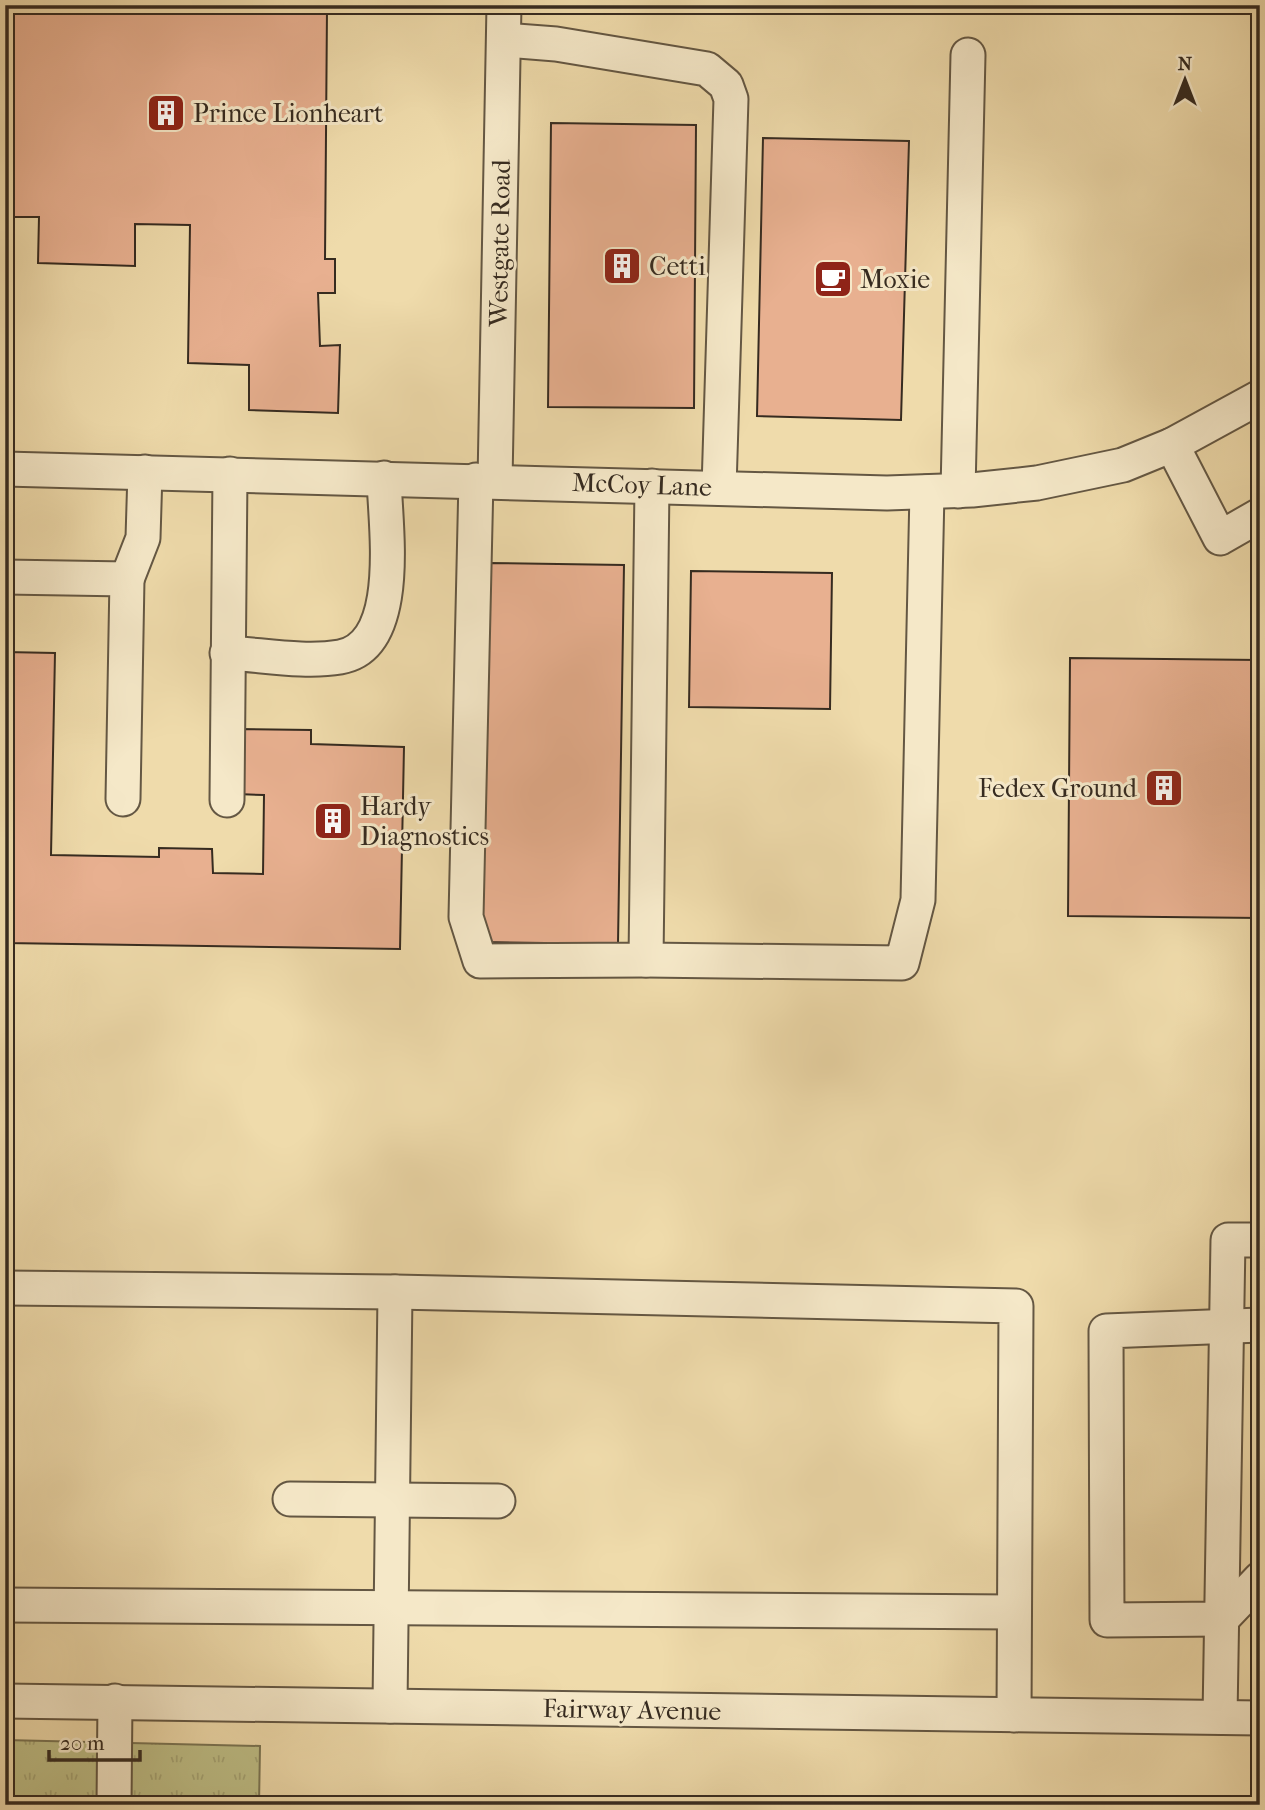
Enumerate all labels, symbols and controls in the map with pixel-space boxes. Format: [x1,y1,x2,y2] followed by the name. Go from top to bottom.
[1150,46,1220,116] north arrow
[1178,53,1193,75] text: N
[145,92,187,134] building icon: Prince Lionheart
[193,98,384,129] place label: Prince Lionheart
[483,158,517,328] street label: Westgate Road
[601,245,643,287] building icon: Cetti
[649,251,706,282] place label: Cetti
[812,258,854,300] cafe icon: Moxie
[860,264,930,295] place label: Moxie
[572,467,713,503] street label: McCoy Lane
[1143,767,1185,809] building icon: Fedex Ground
[978,773,1138,804] place label: Fedex Ground
[360,791,489,852] place label: Hardy Diagnostics
[312,800,354,842] building icon: Hardy Diagnostics
[542,1693,722,1727] street label: Fairway Avenue
[49,1719,140,1763] scale bar
[60,1731,105,1755] text: 20 m

